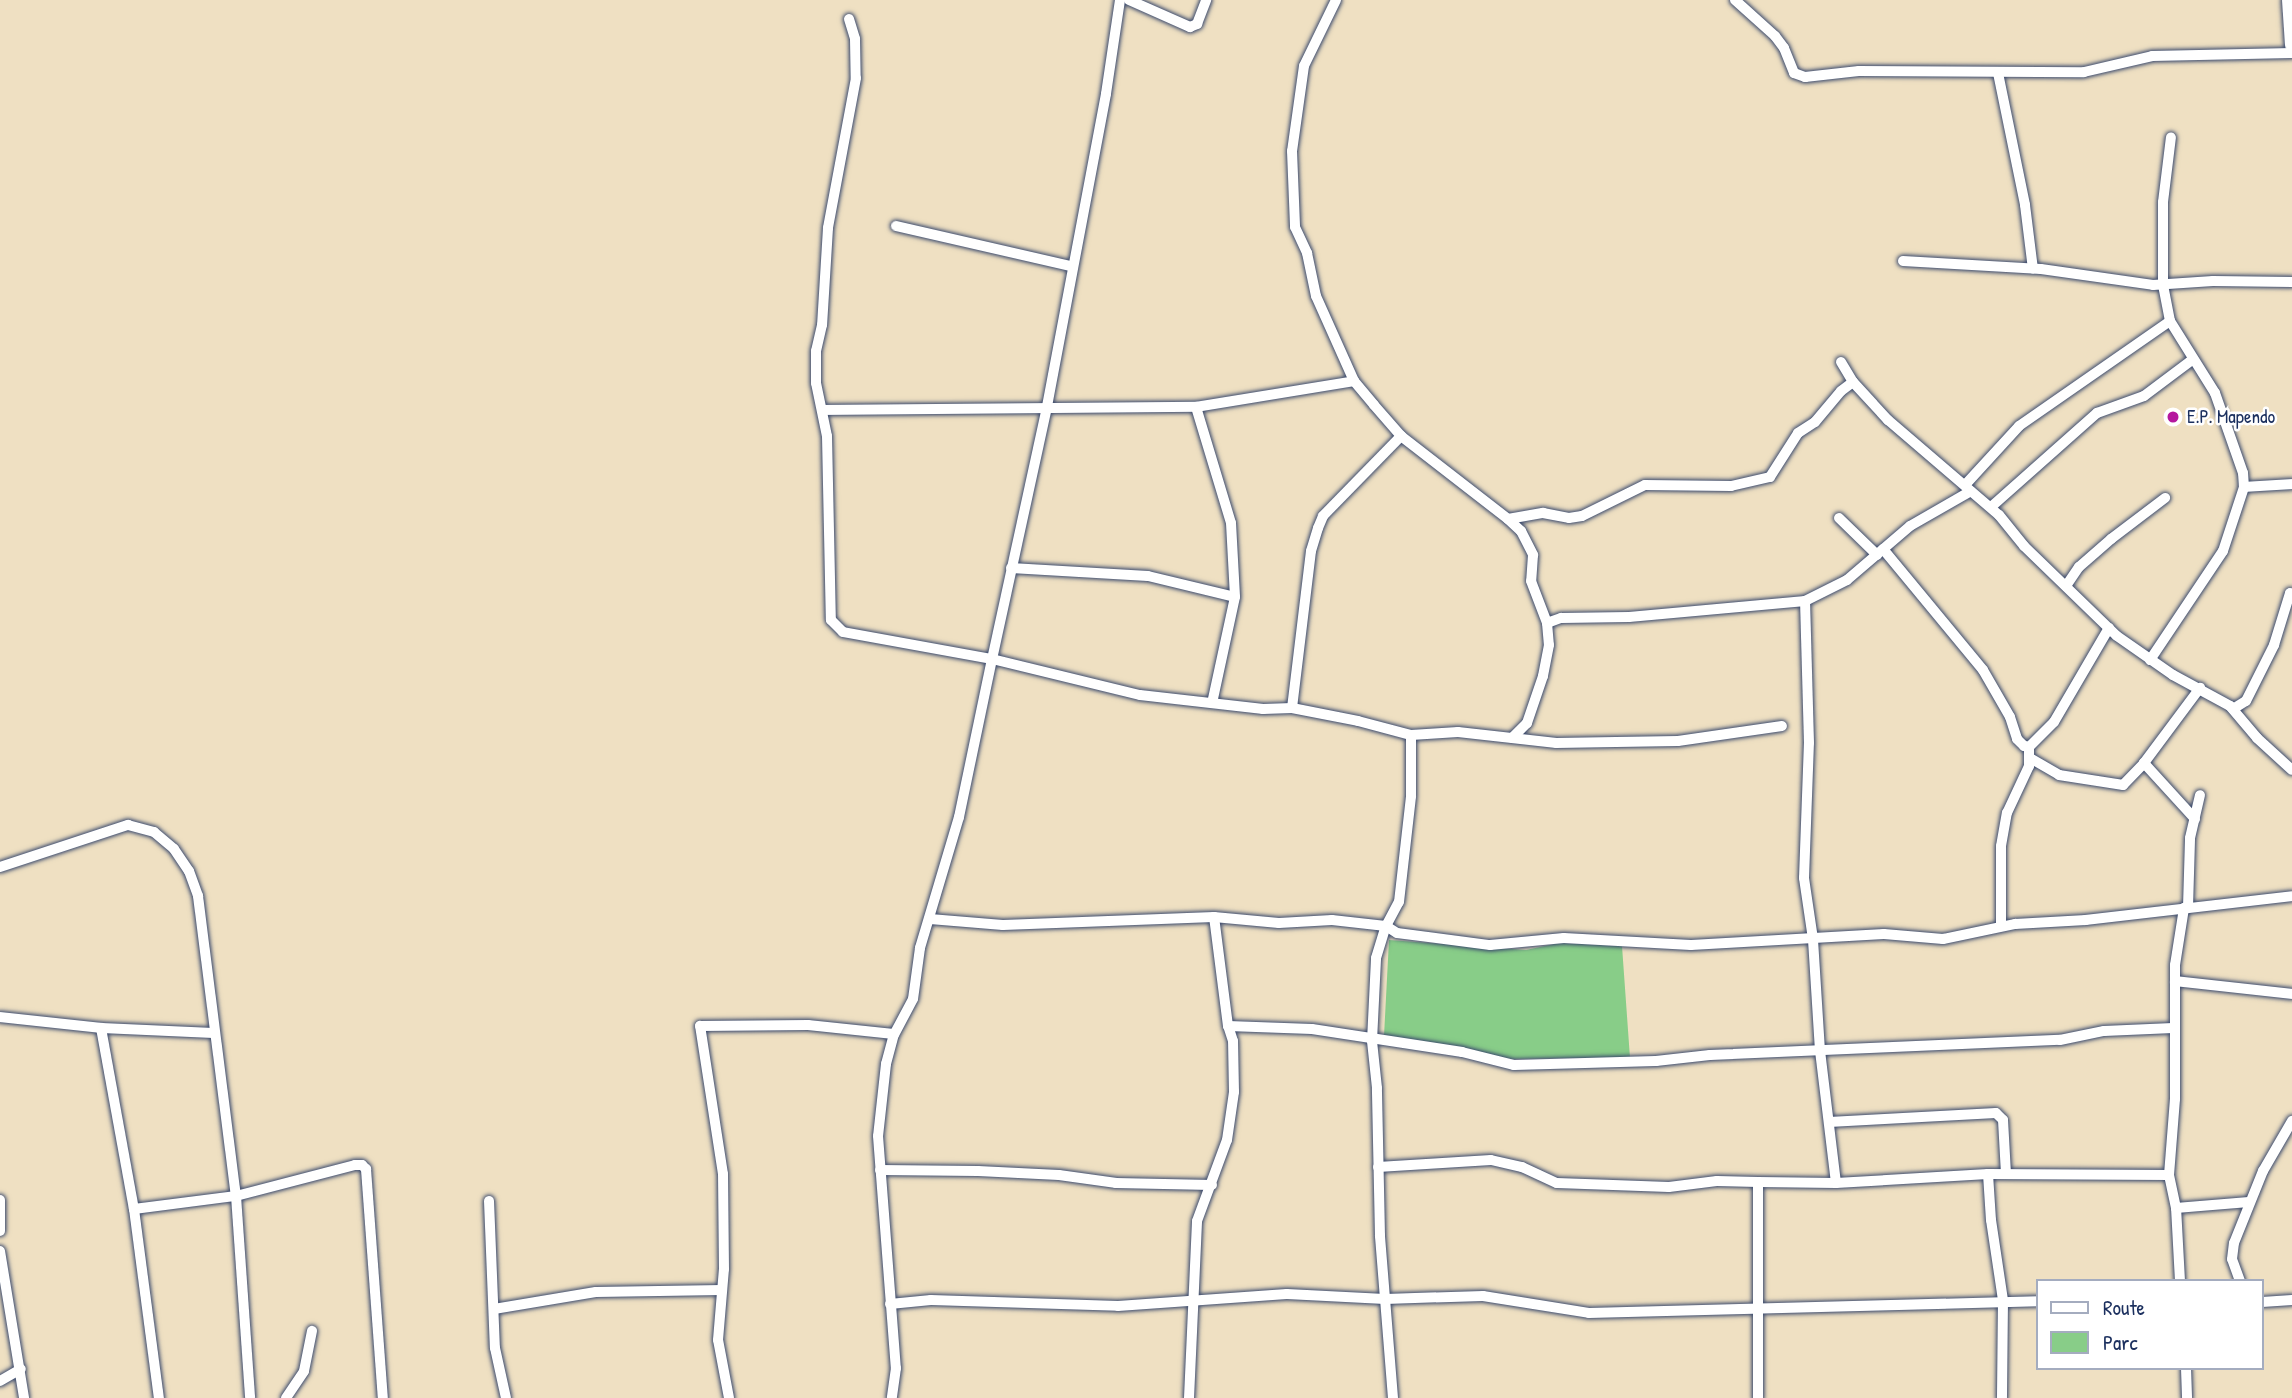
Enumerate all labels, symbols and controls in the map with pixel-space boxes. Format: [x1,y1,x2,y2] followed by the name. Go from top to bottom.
[2187,406,2275,428] place label: E.P. Mapendo
[2165,409,2181,425] marker: E.P. Mapendo
[2036,1279,2264,1370] legend
[2103,1293,2145,1322] text: Route
[2103,1328,2138,1357] text: Parc

